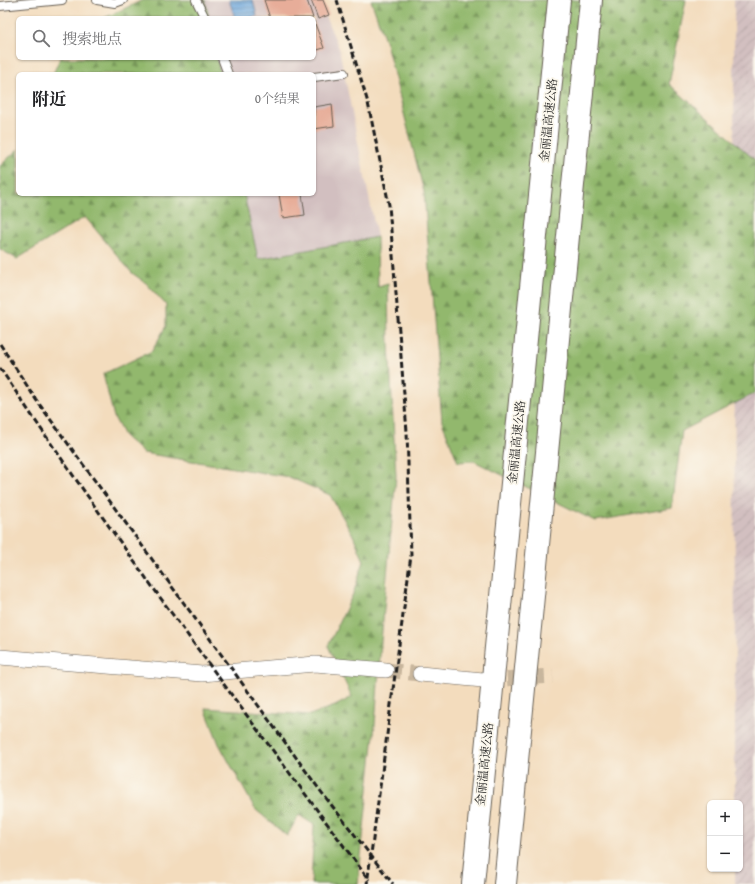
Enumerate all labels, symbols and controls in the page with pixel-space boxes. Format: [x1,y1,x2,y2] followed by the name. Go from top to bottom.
[16,16,316,60] search box
[30,27,52,49] icon: search
[62,28,122,49] text: 搜索地点
[535,77,561,163] street label: 金丽温高速公路
[32,86,66,111] text: 附近
[255,89,300,108] text: 0个结果
[503,399,529,485] street label: 金丽温高速公路
[471,721,497,807] street label: 金丽温高速公路
[707,800,743,872] map controls
[707,800,743,836] button: +
[707,836,743,872] button: −

